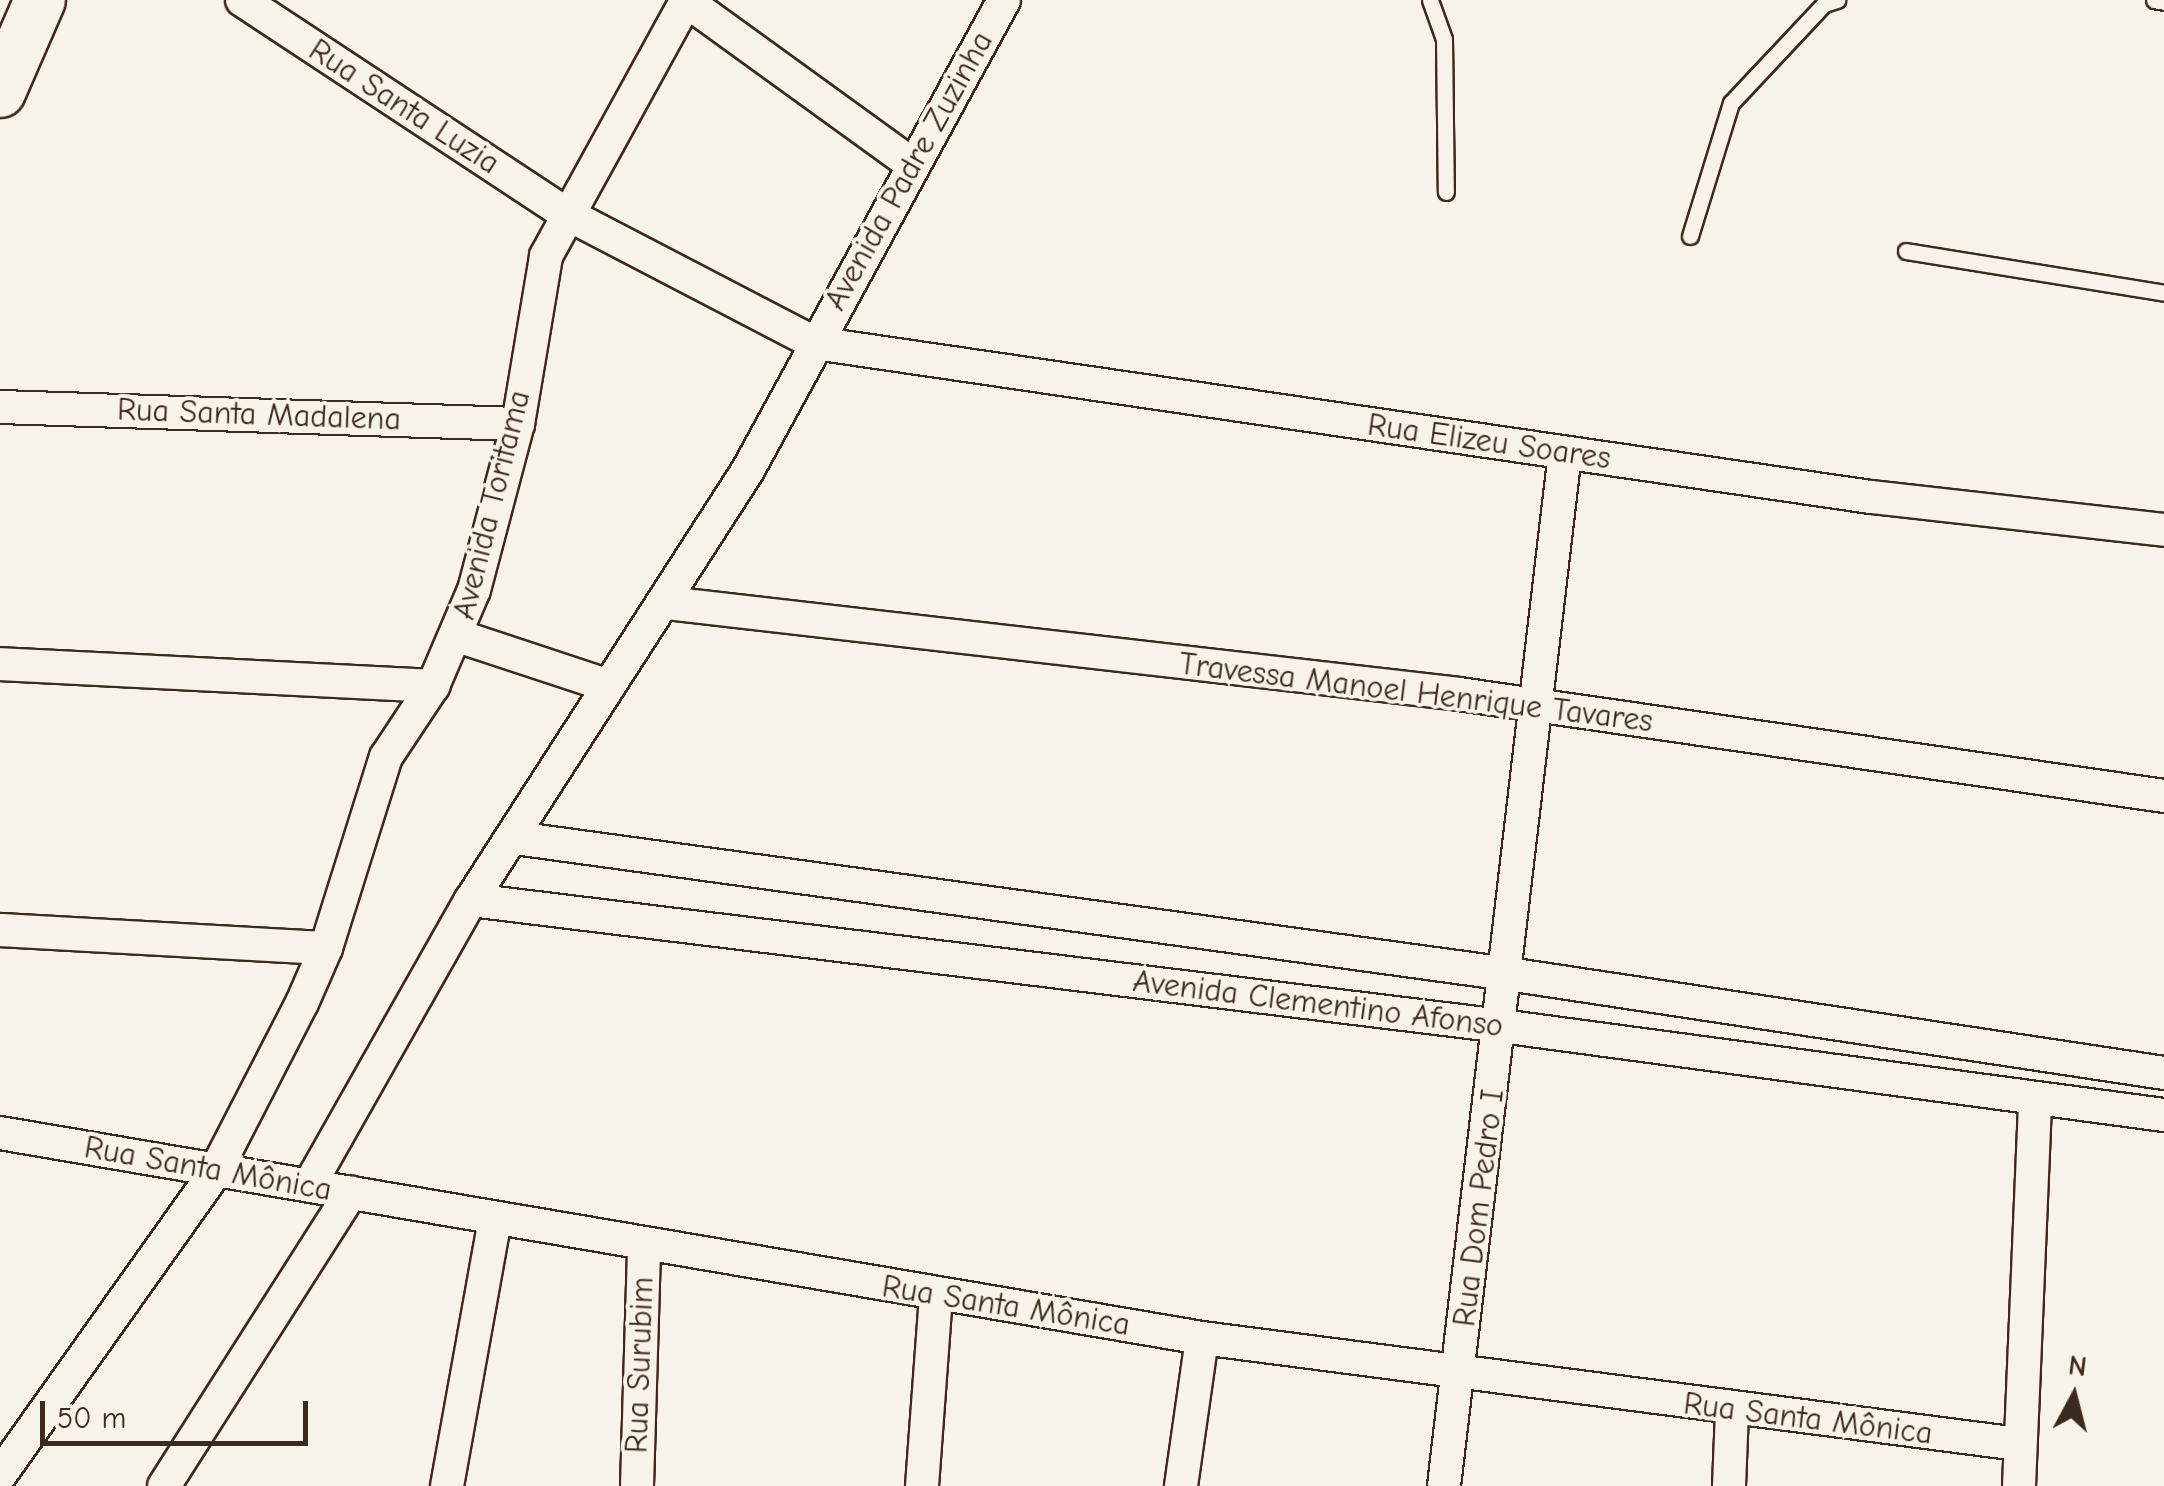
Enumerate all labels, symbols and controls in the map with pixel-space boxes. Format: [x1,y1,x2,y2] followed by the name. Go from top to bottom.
[816,25,1002,317] street label: Avenida Padre Zuzinha
[301,31,507,183] street label: Rua Santa Luzia
[445,386,539,624] street label: Avenida Toritama
[116,391,402,439] street label: Rua Santa Madalena
[1365,406,1613,478] street label: Rua Elizeu Soares
[1177,645,1655,741] street label: Travessa Manoel Henrique Tavares
[1131,962,1505,1046] street label: Avenida Clementino Afonso
[1445,1087,1513,1329] street label: Rua Dom Pedro I
[81,1128,335,1210] street label: Rua Santa Mônica
[879,1267,1133,1345] street label: Rua Santa Mônica
[618,1276,662,1454] street label: Rua Surubim
[2024,1346,2124,1446] north arrow
[2067,1349,2089,1383] text: N
[45,1381,312,1443] scale bar
[1681,1385,1935,1453] street label: Rua Santa Mônica
[57,1401,126,1436] text: 50 m

